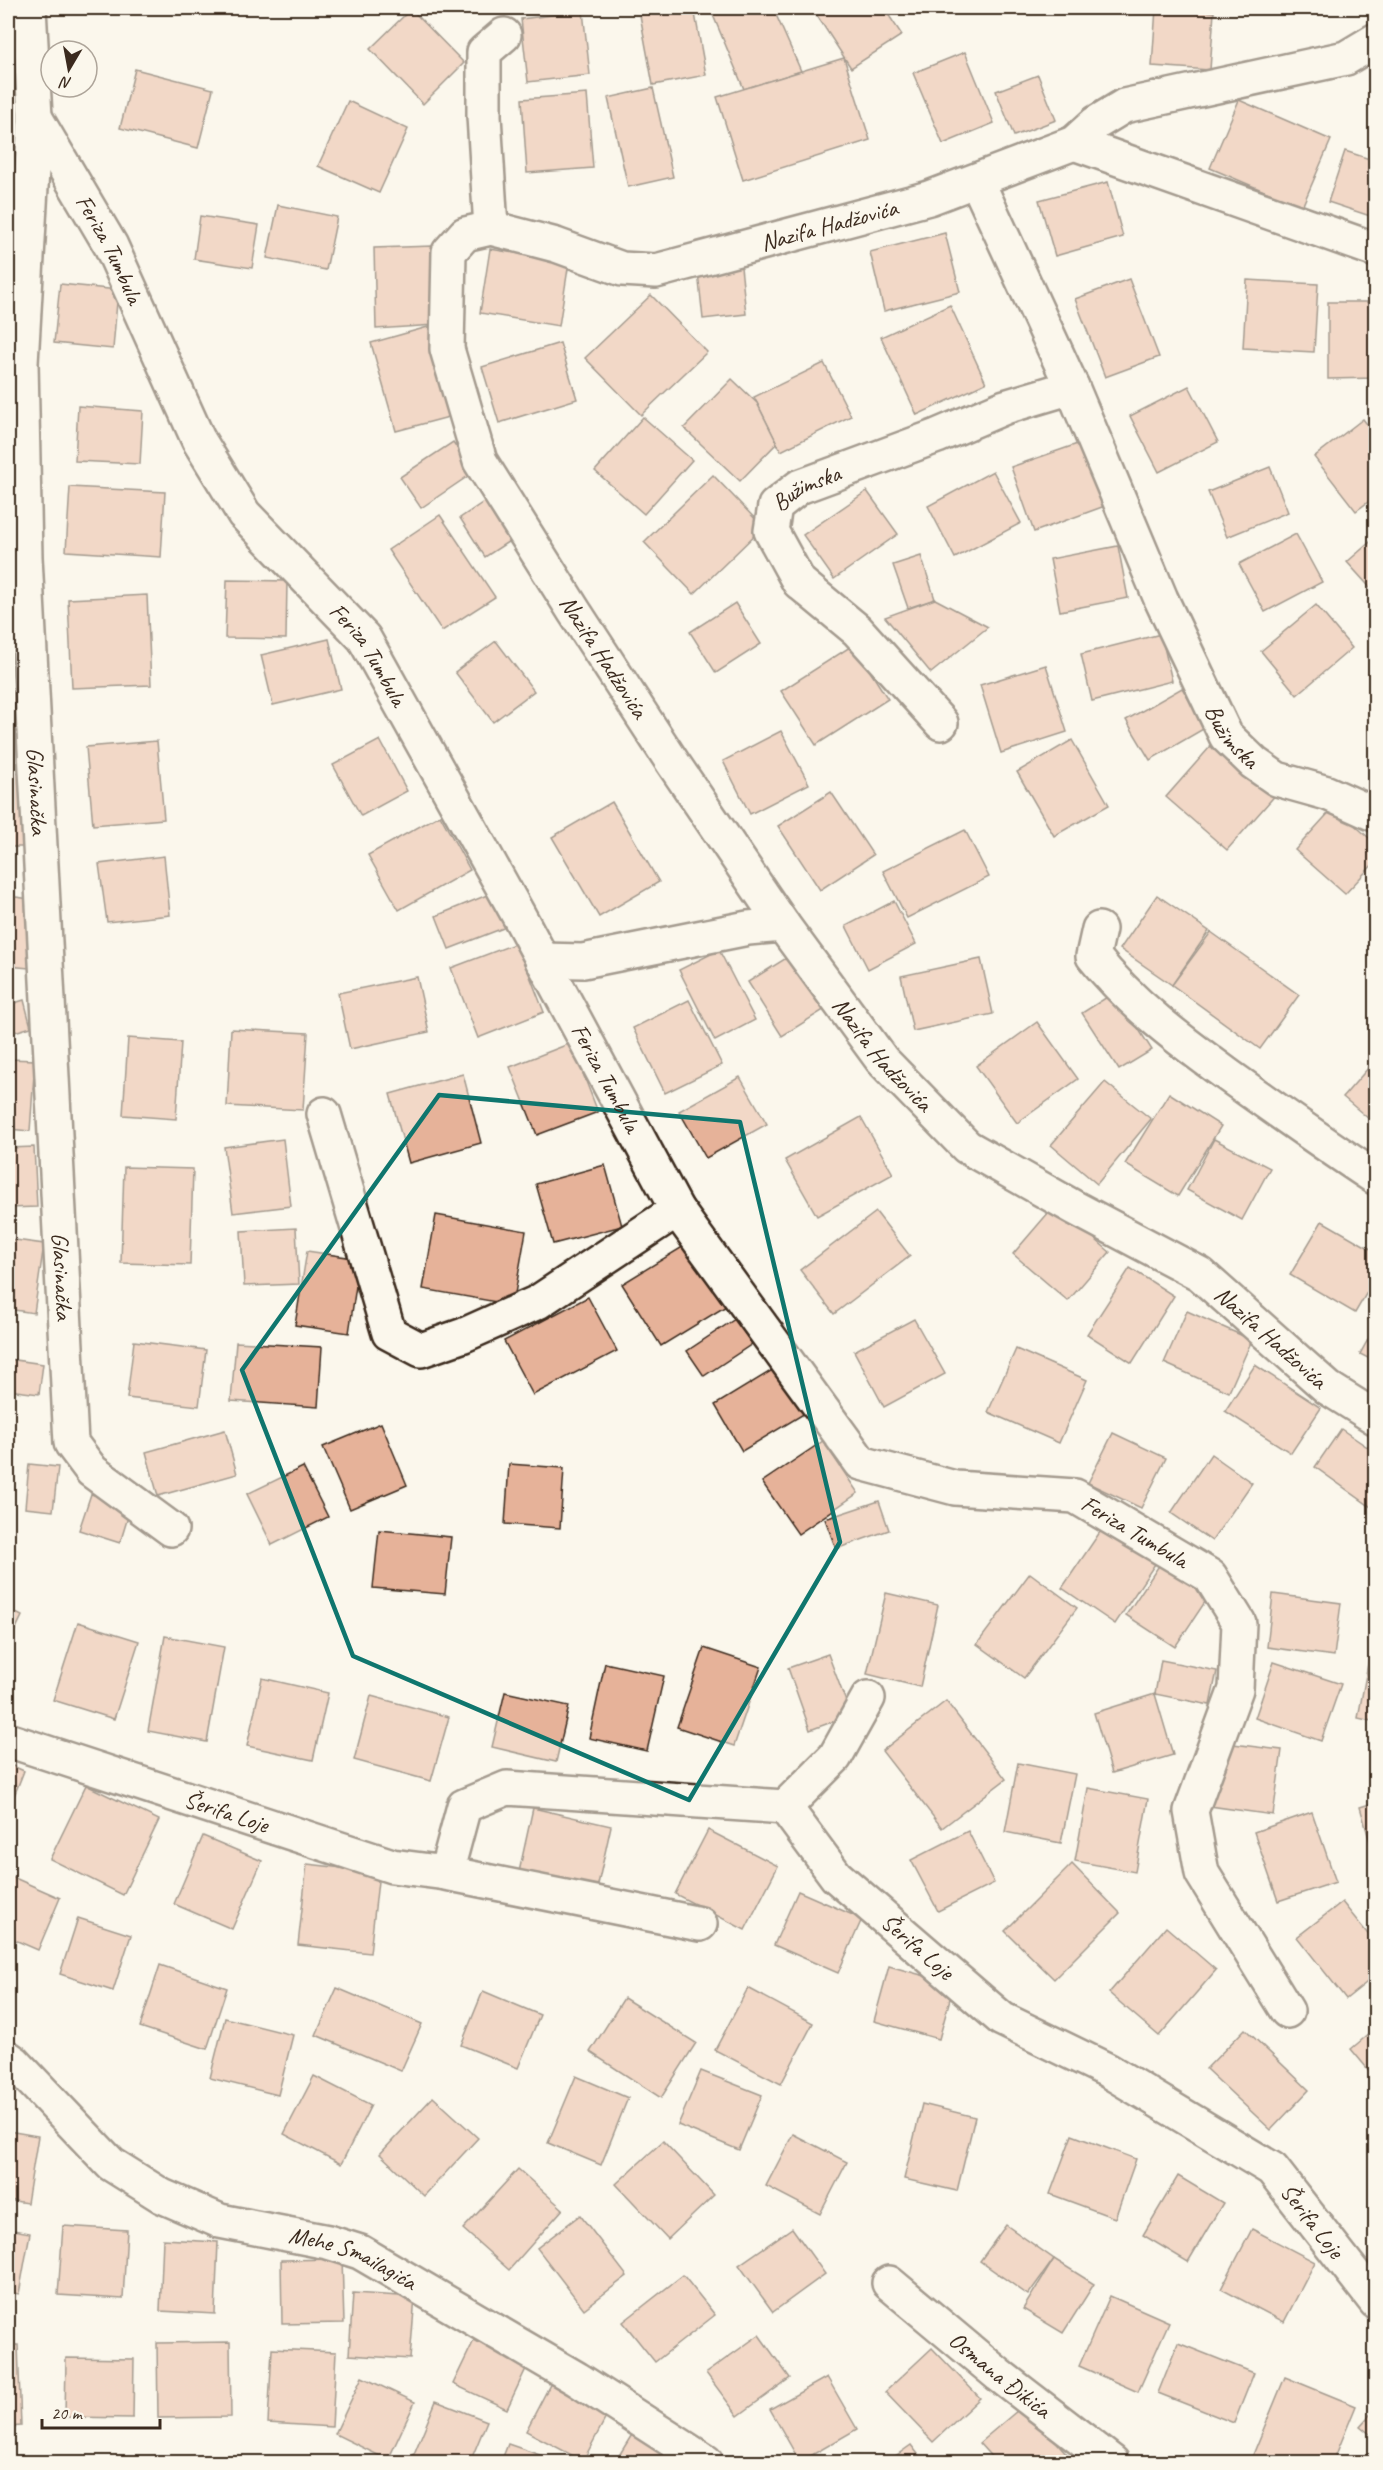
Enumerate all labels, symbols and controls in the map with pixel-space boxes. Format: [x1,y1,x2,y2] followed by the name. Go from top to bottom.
[39,39,99,99] north arrow
[57,72,73,93] text: N
[69,189,151,311] street label: Feriza Tumbula
[757,192,902,258] street label: Nazifa Hadžovića
[766,458,846,518] street label: Bužimska
[553,590,656,725] street label: Nazifa Hadžovića
[323,596,415,713] street label: Feriza Tumbula
[1198,700,1266,776] street label: Bužimska
[20,747,54,837] street label: Glasinačka
[826,991,940,1119] street label: Nazifa Hadžovića
[565,1018,648,1139] street label: Feriza Tumbula
[45,1232,80,1322] street label: Glasinačka
[1208,1279,1335,1396] street label: Nazifa Hadžovića
[1076,1488,1196,1576] street label: Feriza Tumbula
[181,1784,274,1840] street label: Šerifa Loje
[875,1907,962,1988] street label: Šerifa Loje
[1274,2177,1352,2266] street label: Šerifa Loje
[286,2220,424,2298] street label: Mehe Smailagića
[943,2325,1058,2426] street label: Osmana Đikića
[42,2392,160,2430] scale bar
[51,2402,84,2424] text: 20 m

